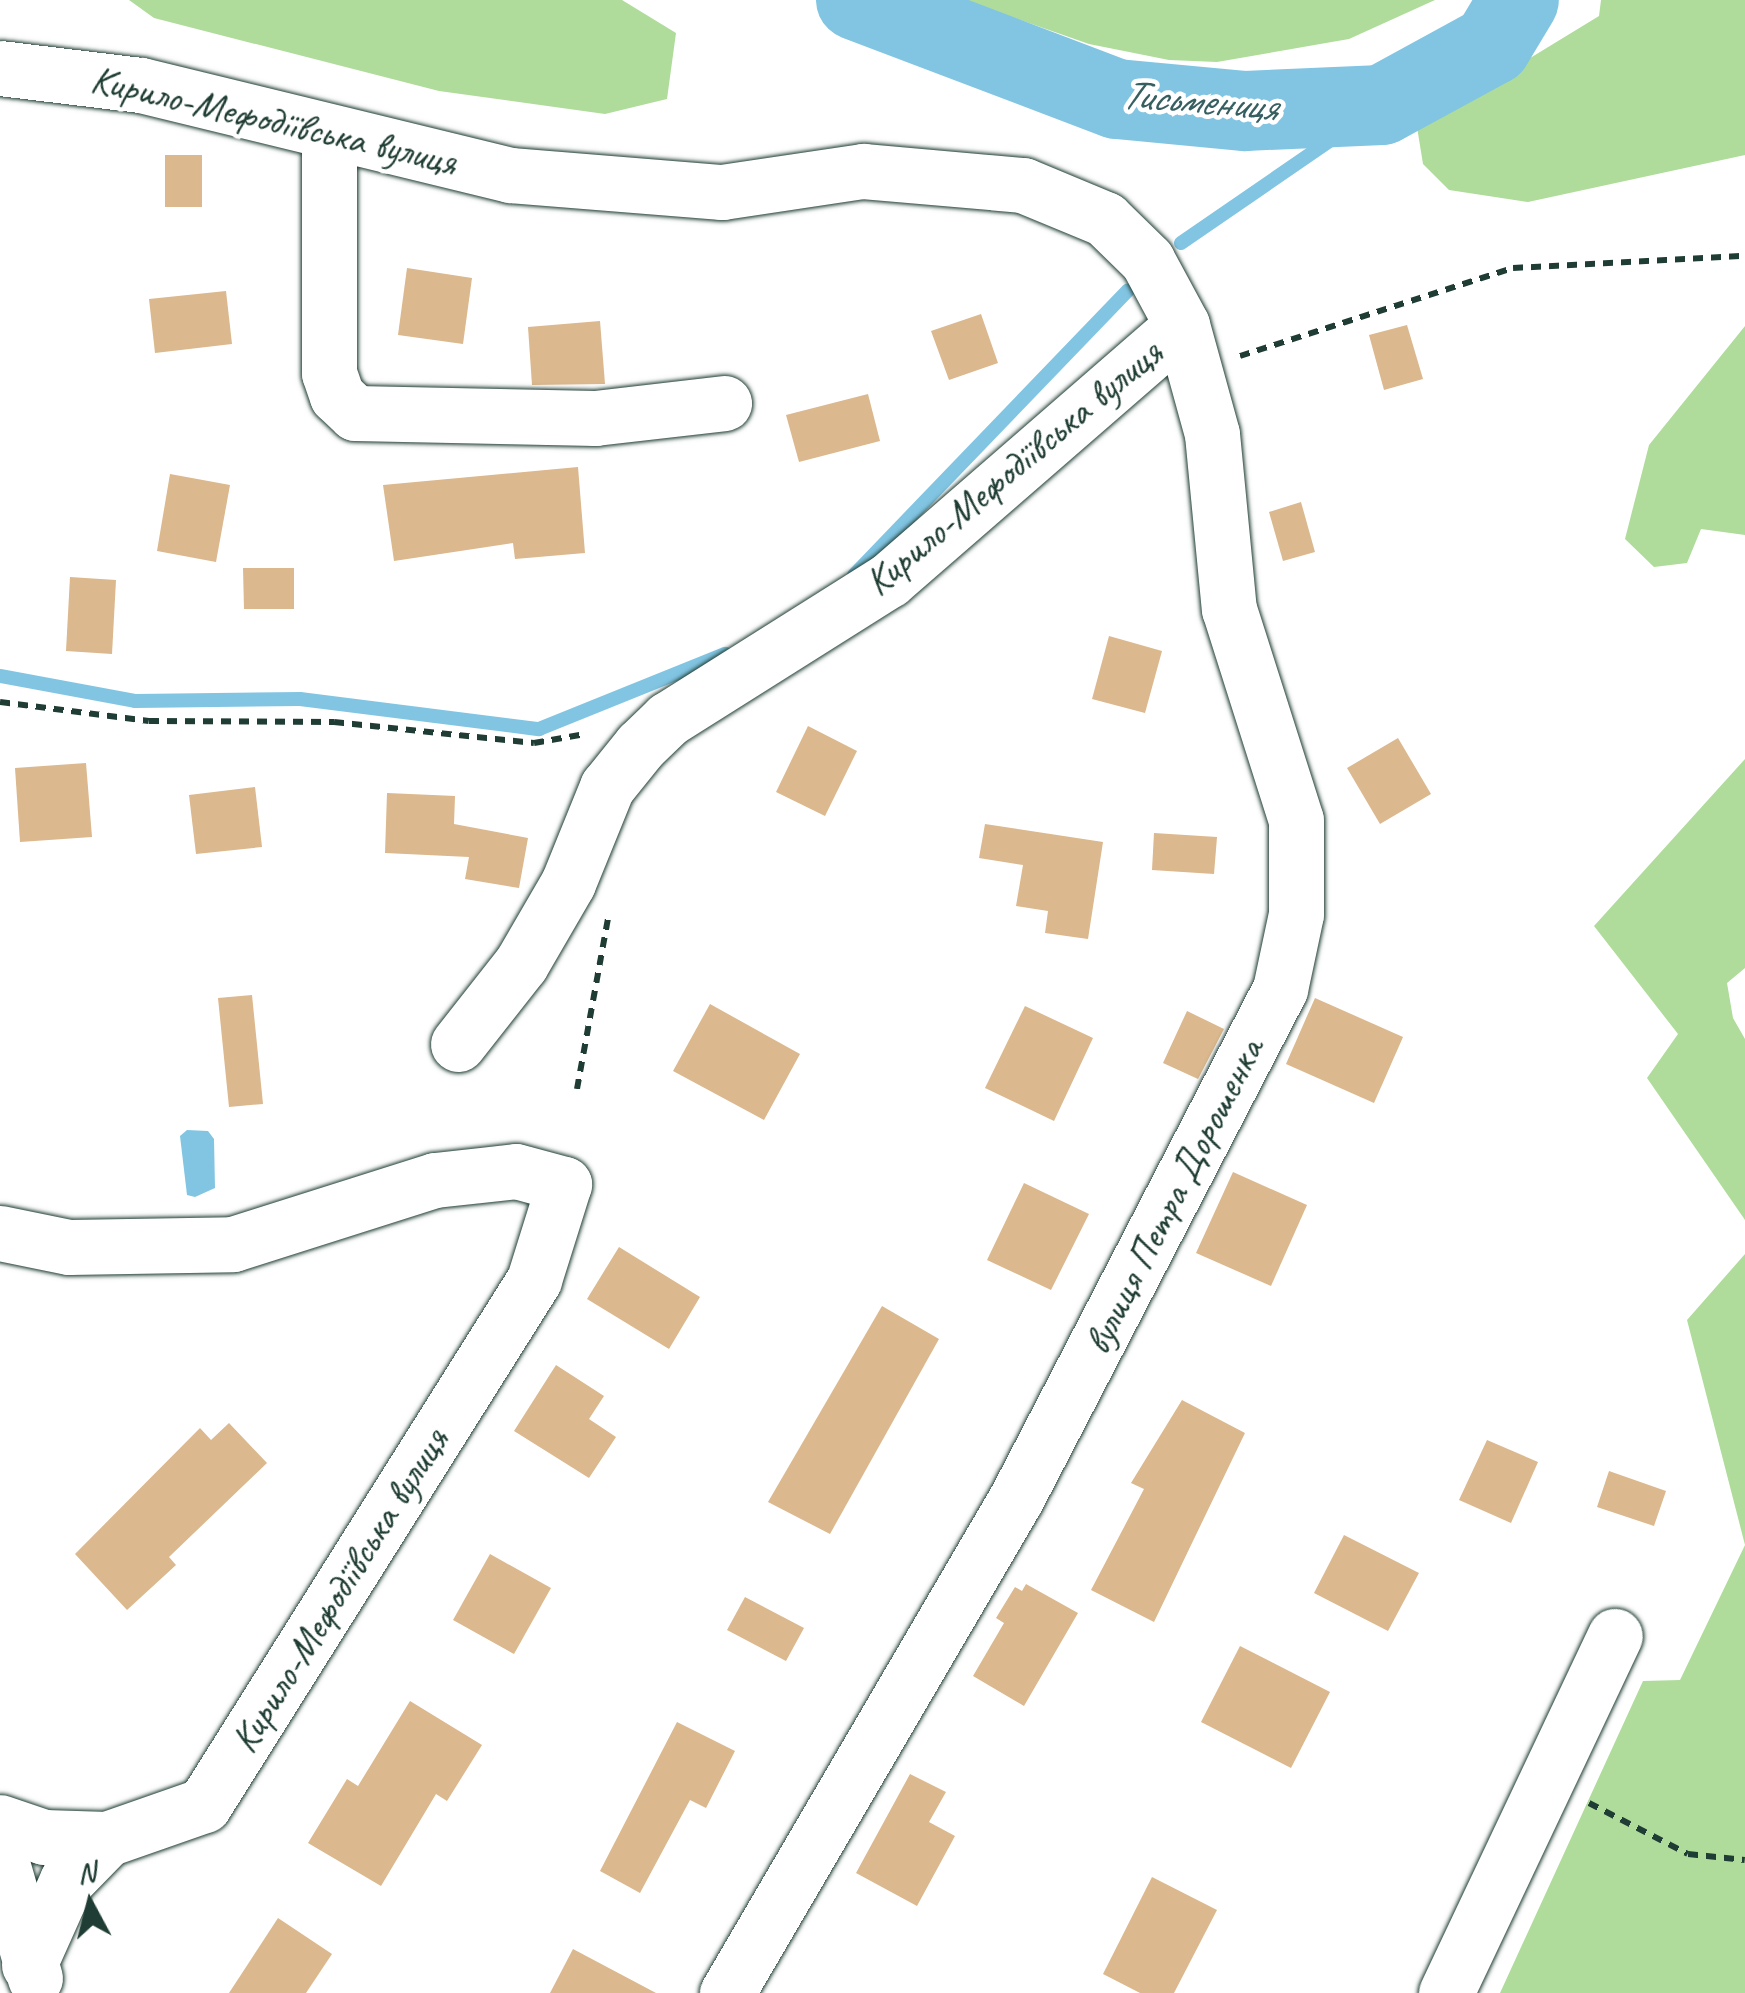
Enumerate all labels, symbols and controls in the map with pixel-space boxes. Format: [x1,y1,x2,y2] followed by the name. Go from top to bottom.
[86,54,462,186] street label: Кирило-Мефодіївська вулиця
[1119,69,1279,133] water label: Тисьмениця
[854,328,1172,606] street label: Кирило-Мефодіївська вулиця
[1073,1030,1273,1362] street label: вулиця Петра Дорошенка
[219,1418,459,1762] street label: Кирило-Мефодіївська вулиця
[40,1853,140,1953] north arrow
[76,1854,97,1891] text: N

